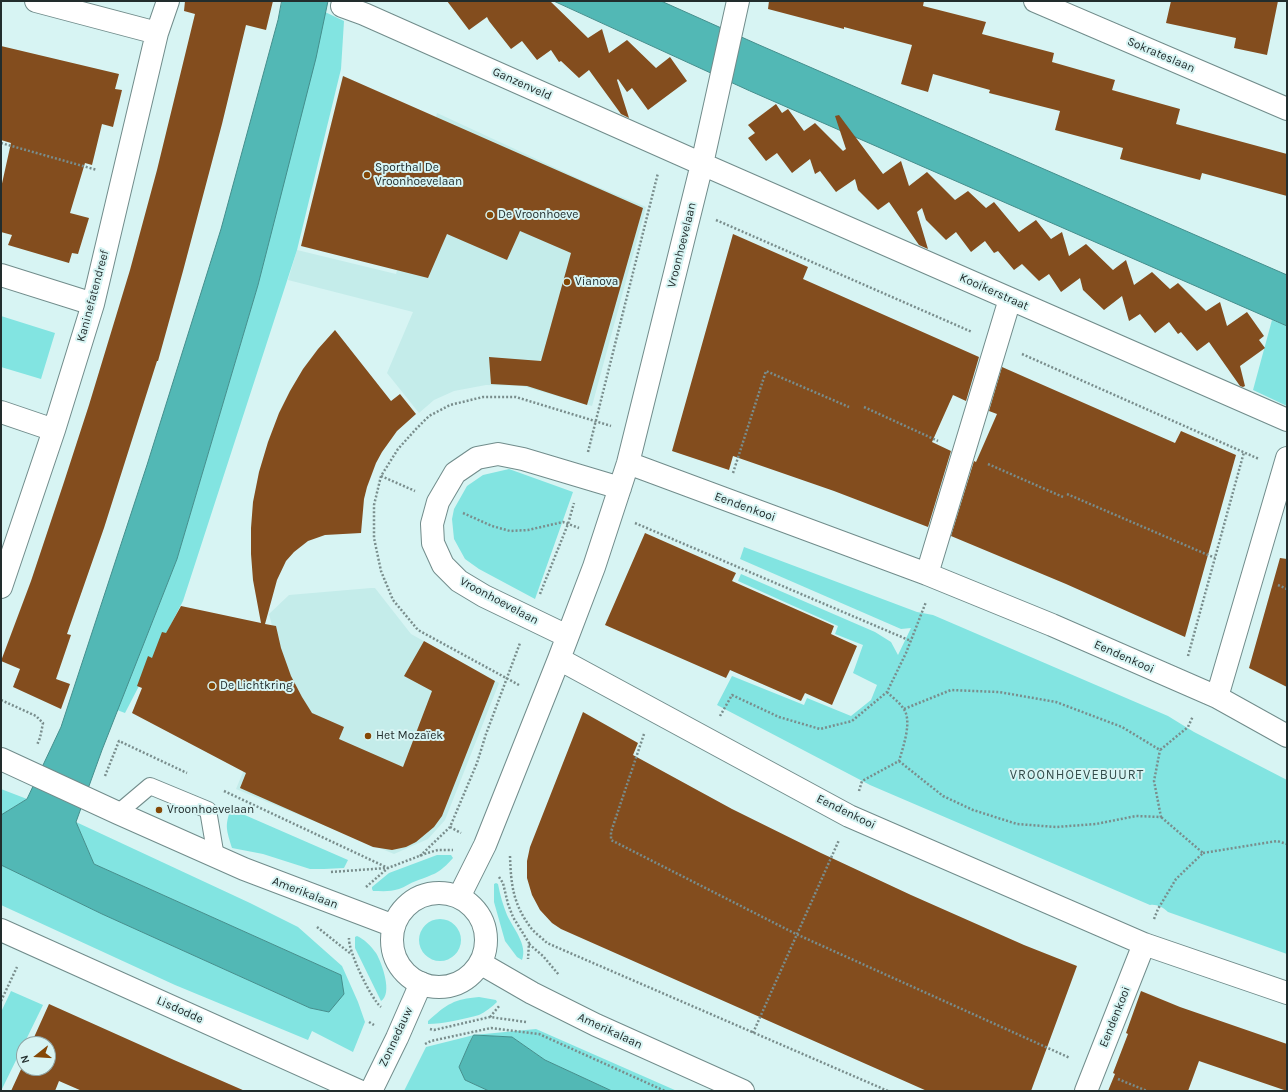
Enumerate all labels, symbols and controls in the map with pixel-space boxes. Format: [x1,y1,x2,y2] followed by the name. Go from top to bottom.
[1125,34,1197,76] street label: Sokrateslaan
[490,65,554,103] street label: Ganzenveld
[375,161,462,189] place label: Sporthal De Vroonhoevelaan
[362,170,372,180] marker: Sporthal De Vroonhoevelaan
[664,201,700,289] street label: Vroonhoevelaan
[498,208,578,222] place label: De Vroonhoeve
[485,210,495,220] marker: De Vroonhoeve
[74,248,112,344] street label: Kaninefatendreef
[957,270,1031,314] street label: Kooikerstraat
[575,275,618,289] place label: Vianova
[562,277,572,287] marker: Vianova
[712,489,778,525] street label: Eendenkooi
[457,574,541,628] street label: Vroonhoevelaan
[1092,637,1156,677] street label: Eendenkooi
[220,679,293,693] place label: De Lichtkring
[207,681,217,691] marker: De Lichtkring
[376,729,443,743] place label: Het Mozaïek
[363,731,373,741] marker: Het Mozaïek
[1010,767,1144,783] district label: VROONHOEVEBUURT
[814,791,878,833] street label: Eendenkooi
[167,803,254,817] place label: Vroonhoevelaan
[154,805,164,815] marker: Vroonhoevelaan
[270,874,340,912] street label: Amerikalaan
[1096,985,1134,1049] street label: Eendenkooi
[154,993,206,1027] street label: Lisdodde
[376,1005,416,1069] street label: Zonnedauw
[576,1010,644,1052] street label: Amerikalaan
[16,1036,56,1076] north arrow
[18,1054,32,1065] text: N

